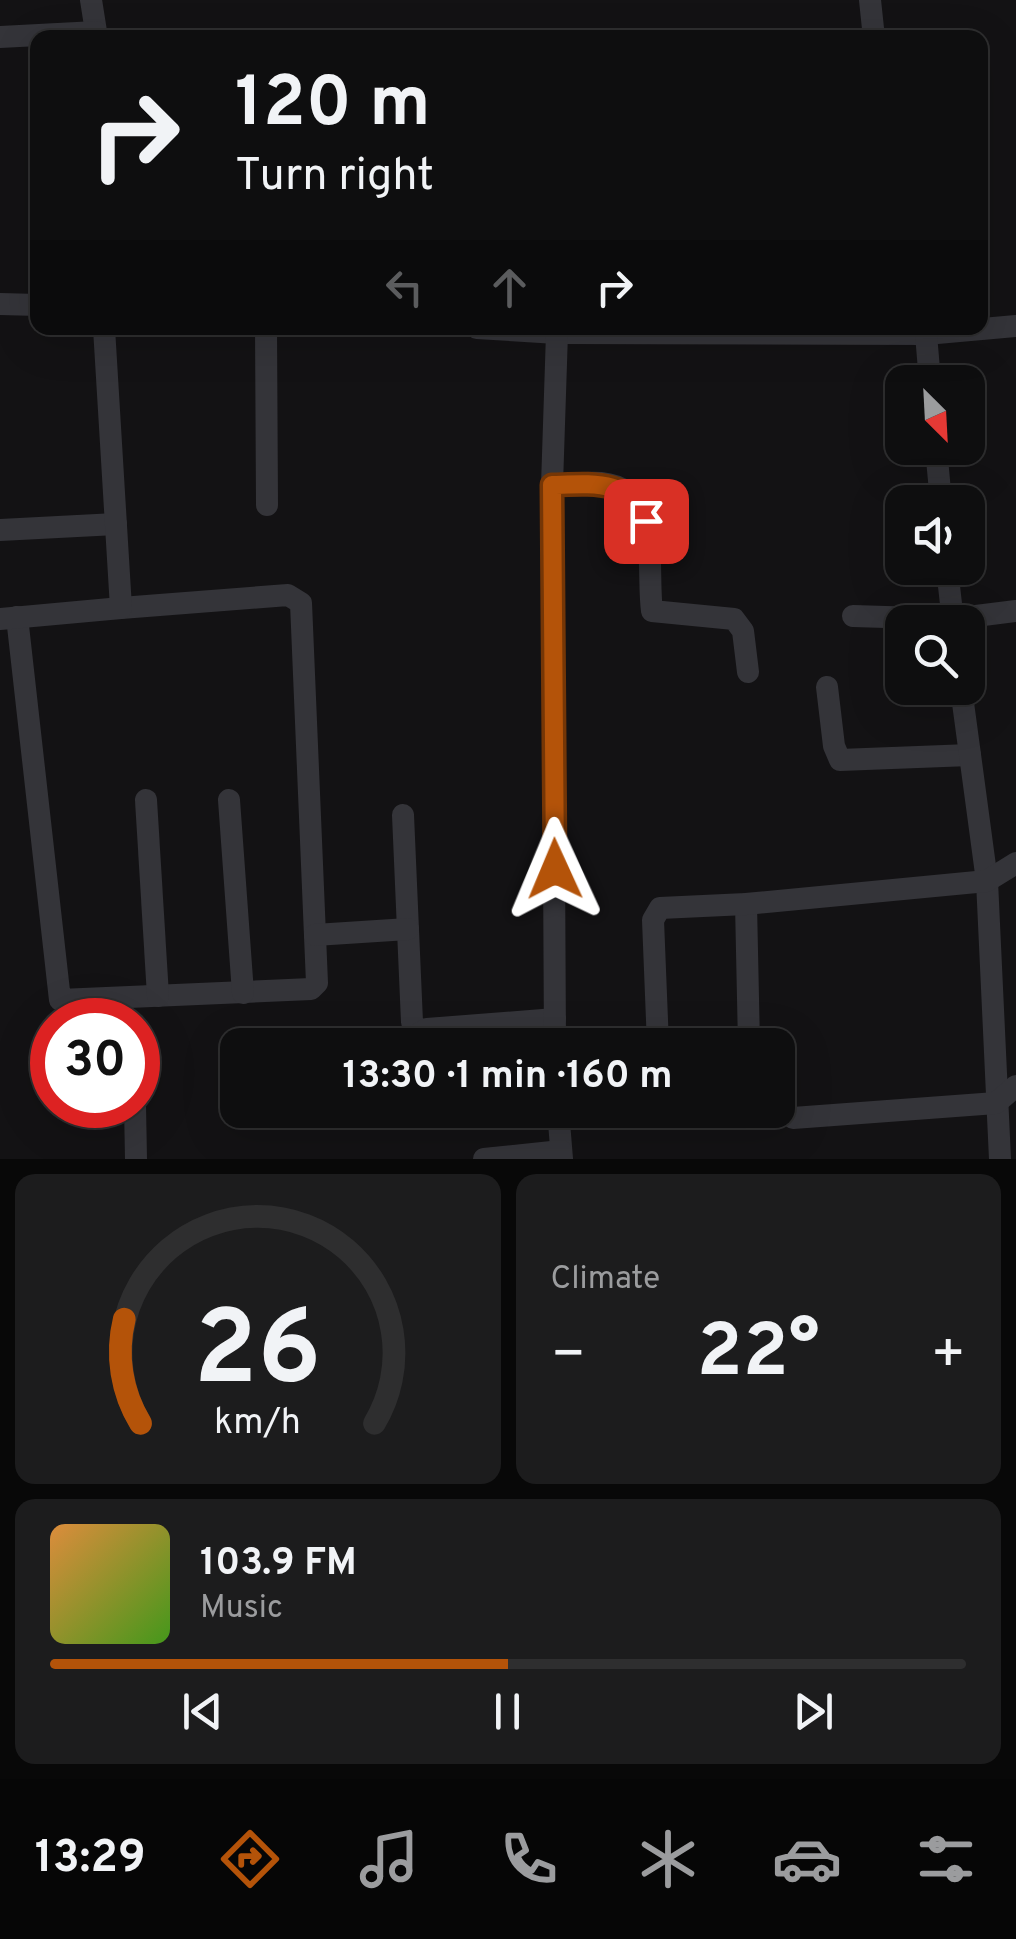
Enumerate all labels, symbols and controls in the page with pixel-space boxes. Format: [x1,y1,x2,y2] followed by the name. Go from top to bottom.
[235,62,431,151] text: 120 m
[70,70,200,200] icon: right
[235,149,434,206] text: Turn right
[377,260,432,315] icon: left
[482,260,537,315] icon: ahead
[587,260,642,315] icon: right
[885,365,985,465] north arrow
[885,365,985,705] map controls
[604,479,689,564] pin
[885,485,985,585] button: sound
[619,494,674,549] icon: arrive
[885,605,985,705] button: search
[503,817,607,921] position arrow
[30,998,160,1128] speed limit sign: 30
[343,1053,672,1102] text: 13:30 · 1 min · 160 m
[551,1260,660,1300] text: Climate
[194,1289,322,1421] text: 26
[697,1308,820,1403] text: 22°
[551,1322,586,1392] text: −
[931,1322,966,1392] text: +
[214,1401,301,1447] text: km/h
[200,1540,357,1589] text: 103.9 FM
[200,1589,283,1629] text: Music
[175,1684,230,1739] icon: previous
[480,1684,535,1739] icon: pause
[786,1684,841,1739] icon: next
[215,1824,285,1894] icon: directions
[354,1824,424,1894] icon: music
[494,1824,564,1894] icon: phone
[633,1824,703,1894] icon: climate
[772,1824,842,1894] icon: car
[911,1824,981,1894] icon: filters
[35,1831,146,1888] text: 13:29

